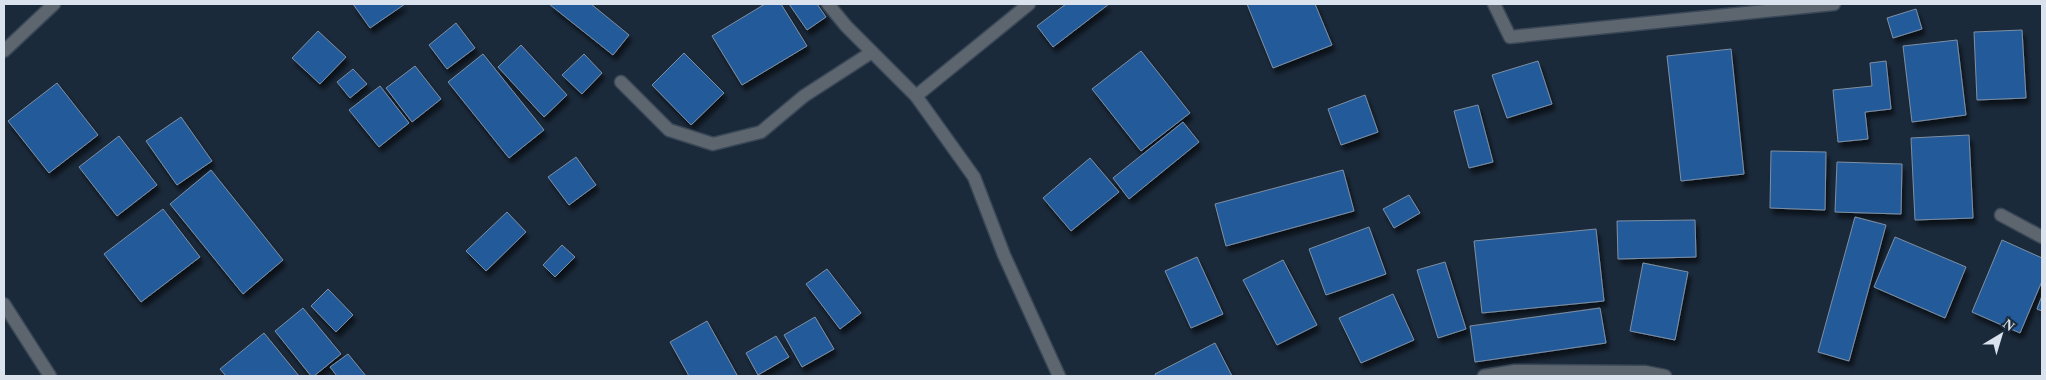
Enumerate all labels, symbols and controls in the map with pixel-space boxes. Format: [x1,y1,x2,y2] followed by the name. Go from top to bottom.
[1976,310,2026,360] north arrow
[2000,316,2017,334] text: N

